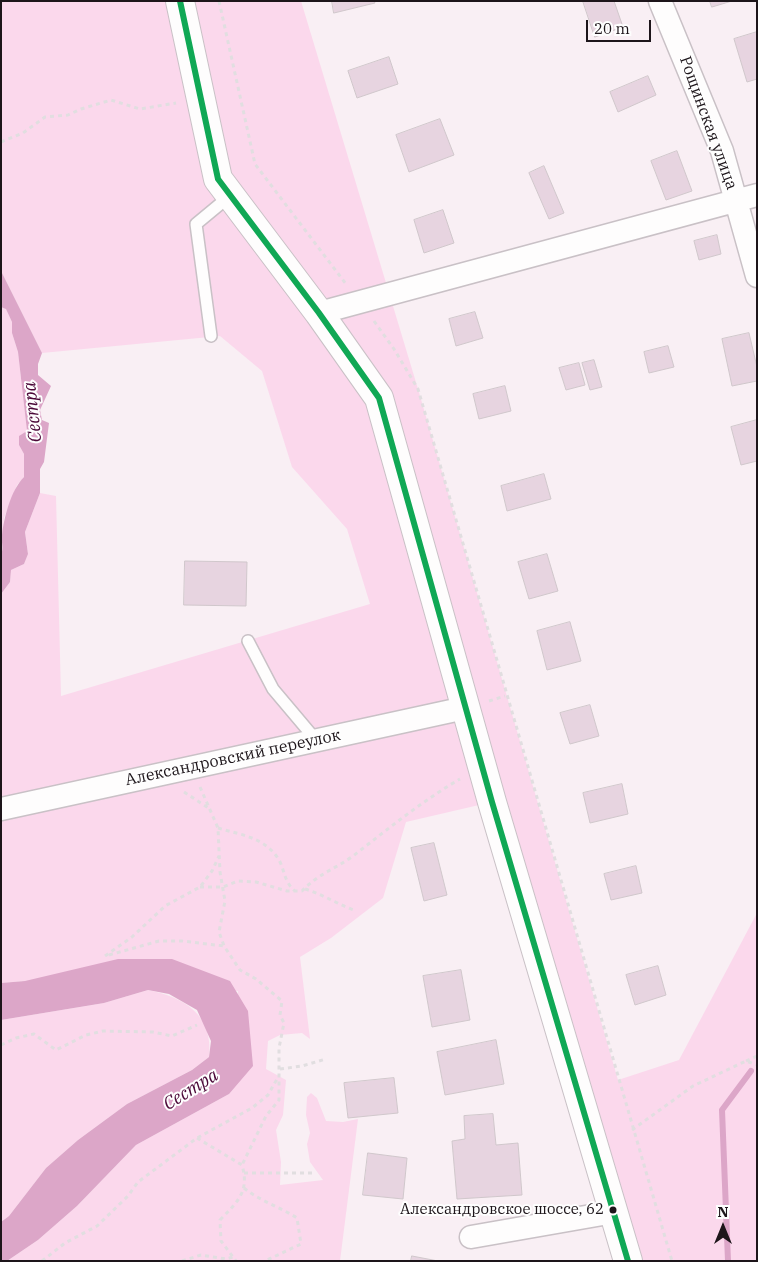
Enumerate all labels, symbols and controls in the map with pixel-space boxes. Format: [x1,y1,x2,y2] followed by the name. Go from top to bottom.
[588,10,653,42] scale bar
[594,19,630,38] text: 20 m
[675,54,741,192] street label: Рощинская улица
[19,381,47,443] water label: Сестра
[124,726,342,790] street label: Александровский переулок
[160,1065,222,1115] water label: Сестра
[400,1201,604,1219] place label: Александровское шоссе, 62
[698,1202,748,1252] north arrow
[717,1203,729,1221] text: N
[608,1205,618,1215] marker: Александровское шоссе, 62

